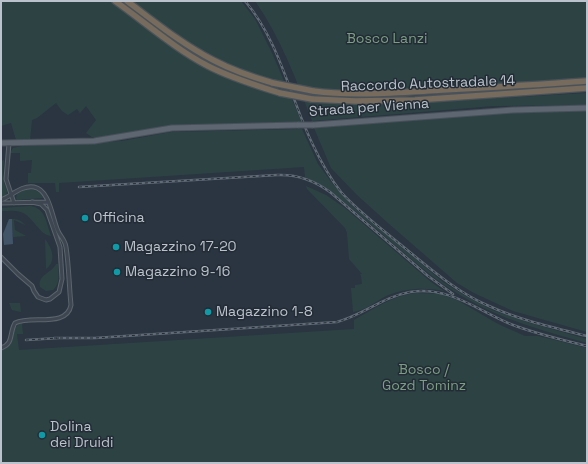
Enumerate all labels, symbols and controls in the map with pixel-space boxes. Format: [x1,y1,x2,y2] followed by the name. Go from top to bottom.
[347,31,427,47] park label: Bosco Lanzi
[341,73,515,95] street label: Raccordo Autostradale 14
[308,95,430,121] street label: Strada per Vienna
[93,210,145,226] place label: Officina
[80,213,90,223] marker: Officina
[124,239,237,255] place label: Magazzino 17-20
[111,242,121,252] marker: Magazzino 17-20
[125,264,230,280] place label: Magazzino 9-16
[112,267,122,277] marker: Magazzino 9-16
[216,304,313,320] place label: Magazzino 1-8
[203,307,213,317] marker: Magazzino 1-8
[382,362,466,394] park label: Bosco / Gozd Tominz
[50,419,113,452] place label: Dolina dei Druidi
[37,430,47,440] marker: Dolina dei Druidi

